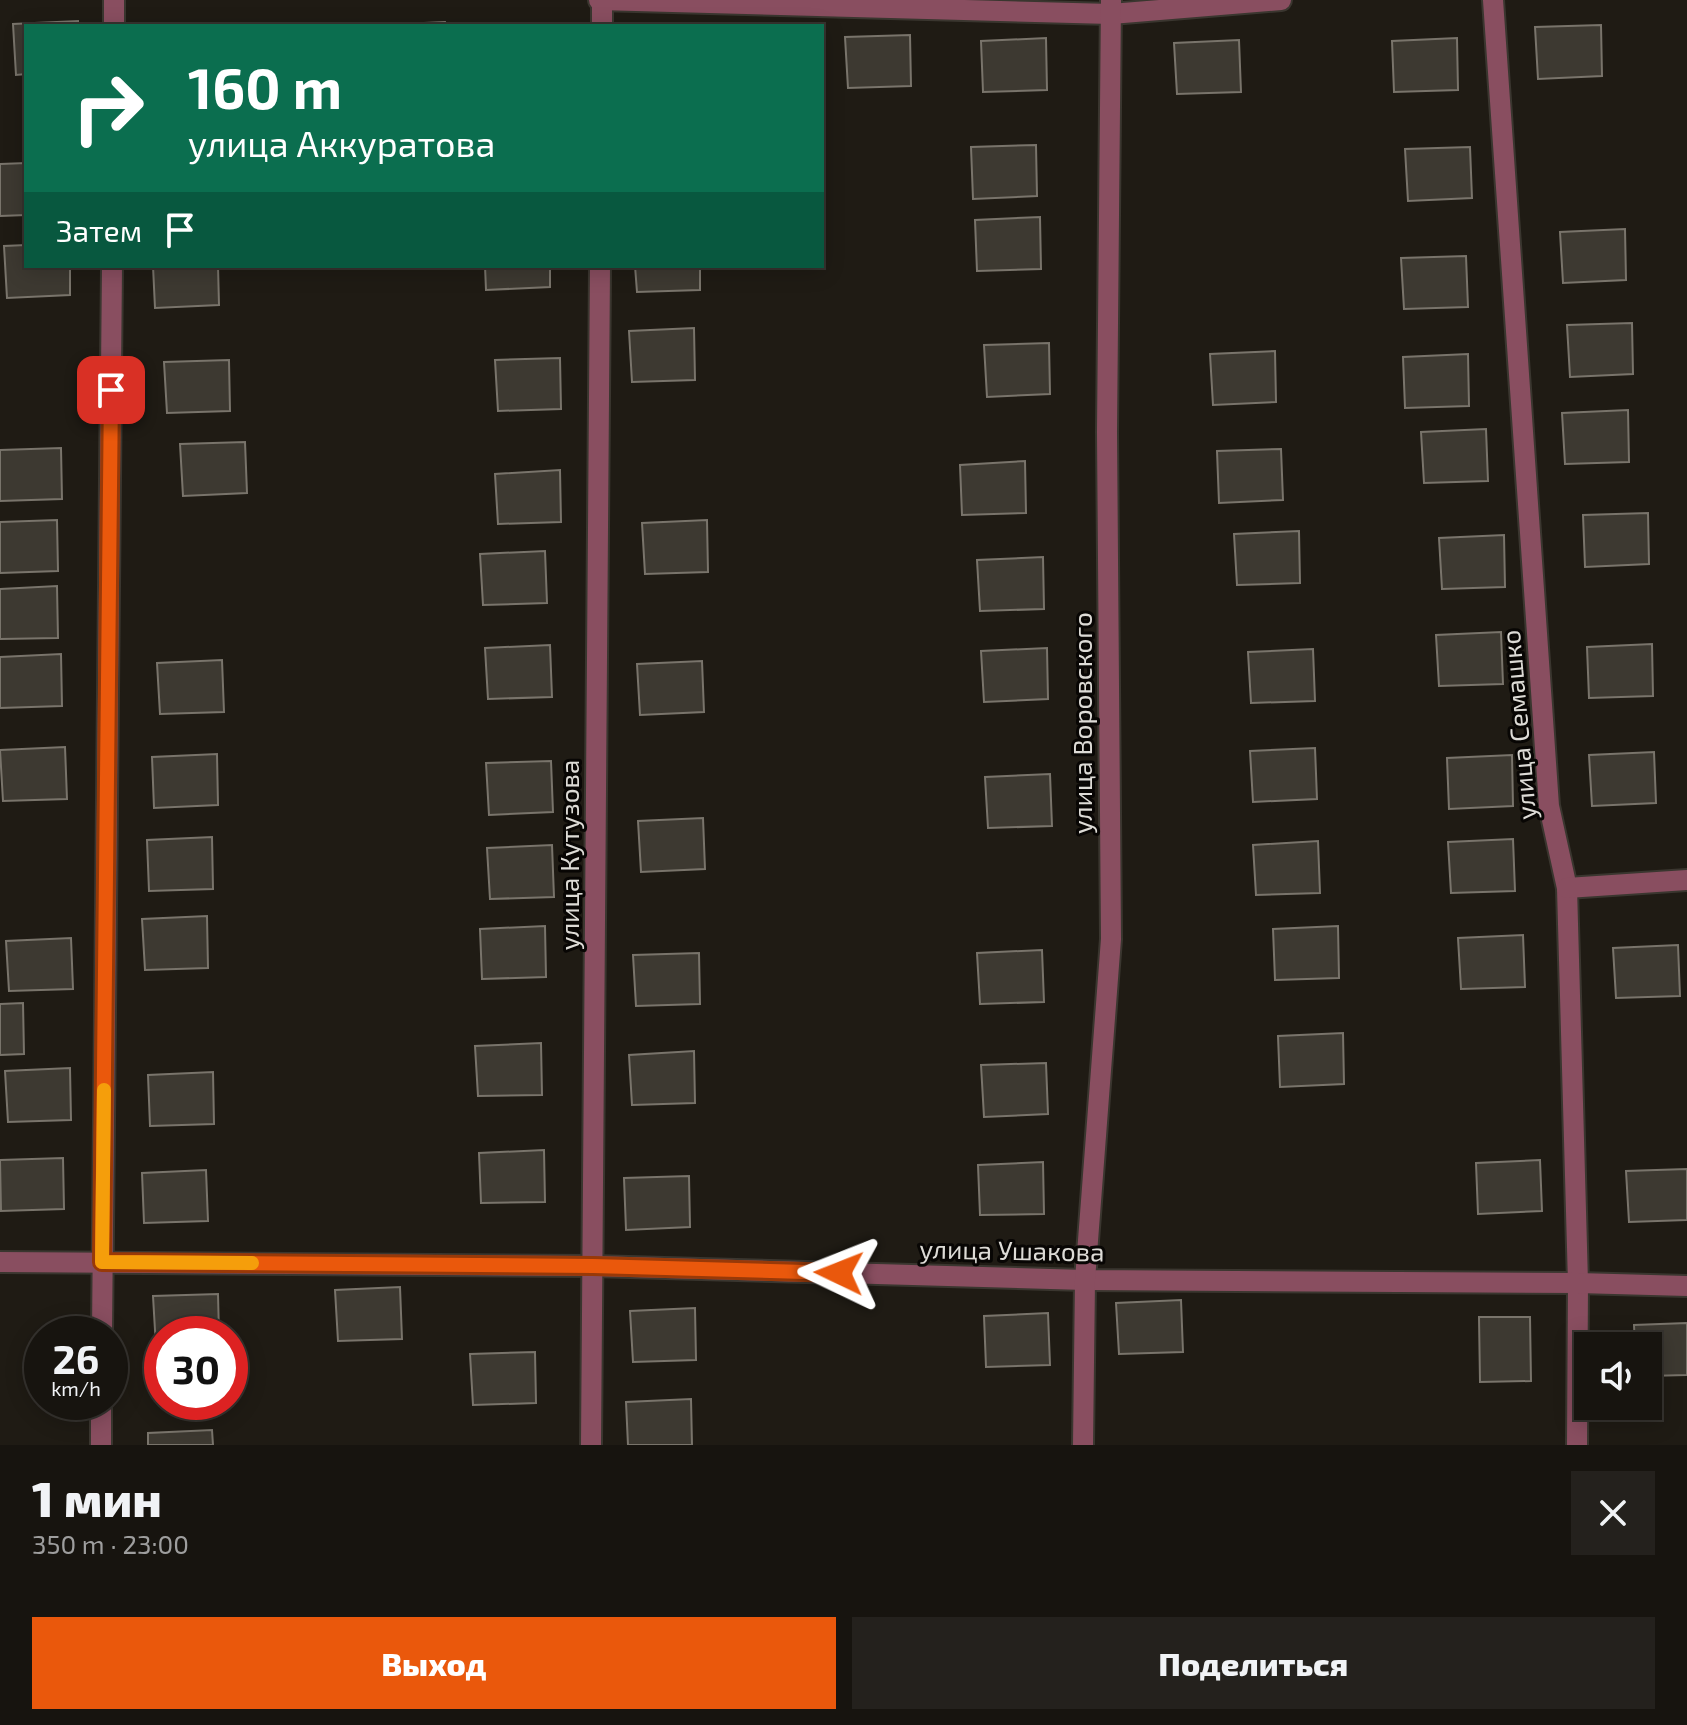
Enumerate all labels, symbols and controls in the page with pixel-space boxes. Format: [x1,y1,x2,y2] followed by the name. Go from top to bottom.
[188,53,342,120] text: 160 m
[56,56,160,160] icon: right
[188,121,495,164] text: улица Аккуратова
[158,208,202,252] icon: arrive
[56,212,142,248] text: Затем
[77,356,145,424] pin
[89,368,133,412] icon: arrive
[1066,612,1098,834] street label: улица Воровского
[1494,629,1542,821] street label: улица Семашко
[553,760,585,950] street label: улица Кутузова
[797,1231,881,1315] position arrow
[919,1232,1105,1268] street label: улица Ушакова
[144,1316,248,1420] speed limit sign: 30
[1574,1332,1662,1420] map controls
[1574,1332,1662,1420] button: sound
[53,1334,99,1382] text: 26
[51,1376,101,1400] text: km/h
[32,1469,162,1527] text: 1 мин
[1571,1471,1655,1555] button: close
[32,1528,189,1559] text: 350 m · 23:00
[32,1617,836,1709] button: Выход
[852,1617,1655,1709] button: Поделиться

